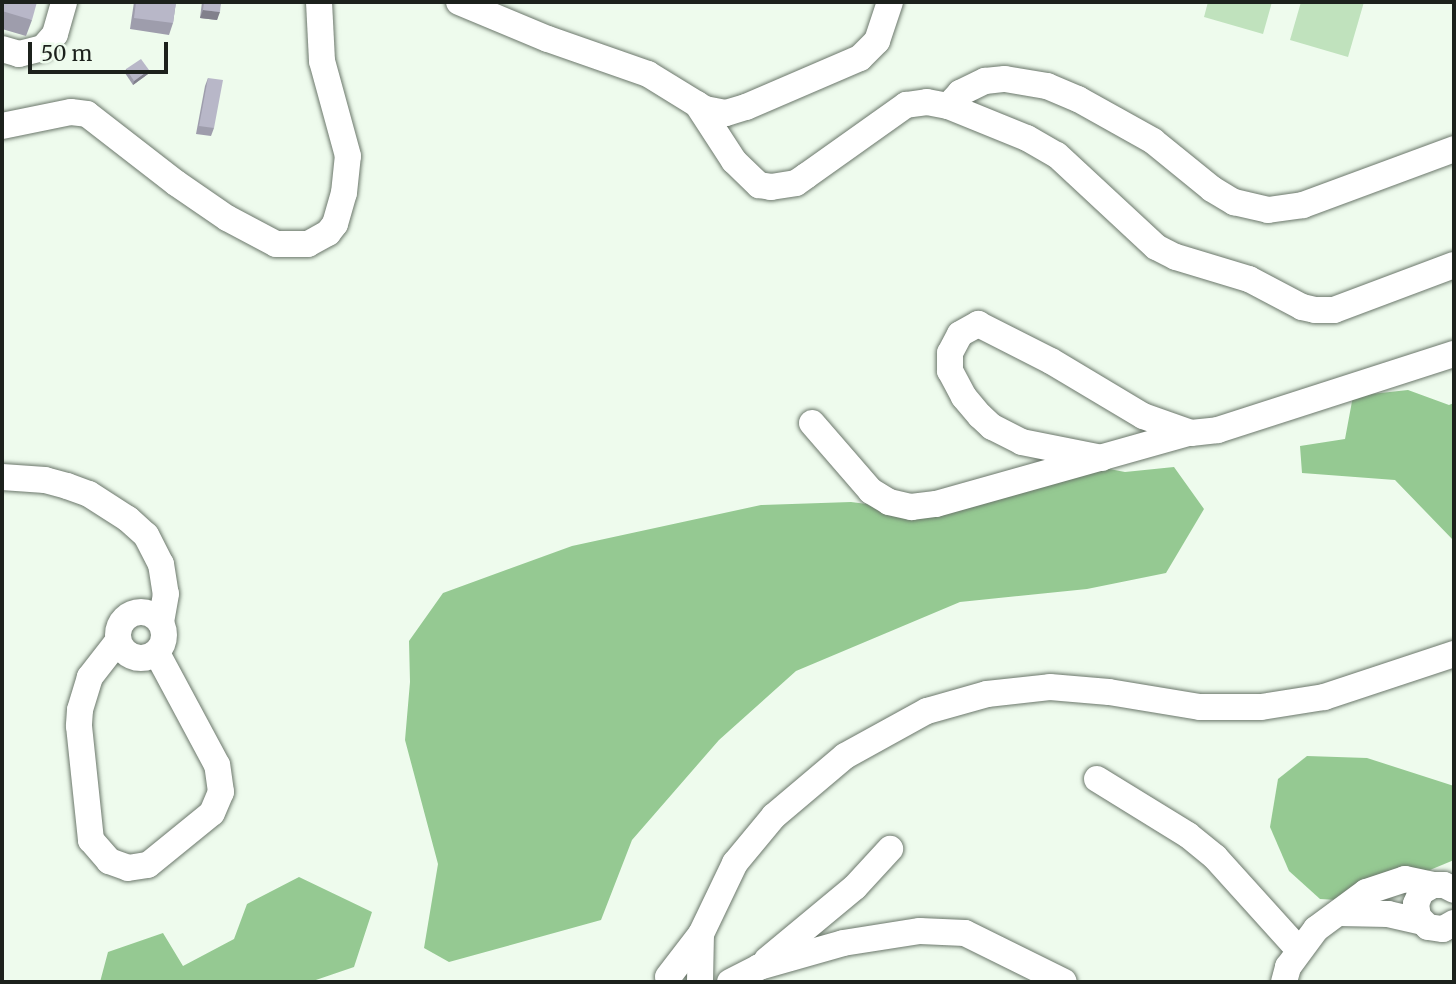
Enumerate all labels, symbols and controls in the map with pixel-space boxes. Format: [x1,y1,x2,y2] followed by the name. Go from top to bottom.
[32,28,172,72] scale bar
[41,40,92,67] text: 50 m

